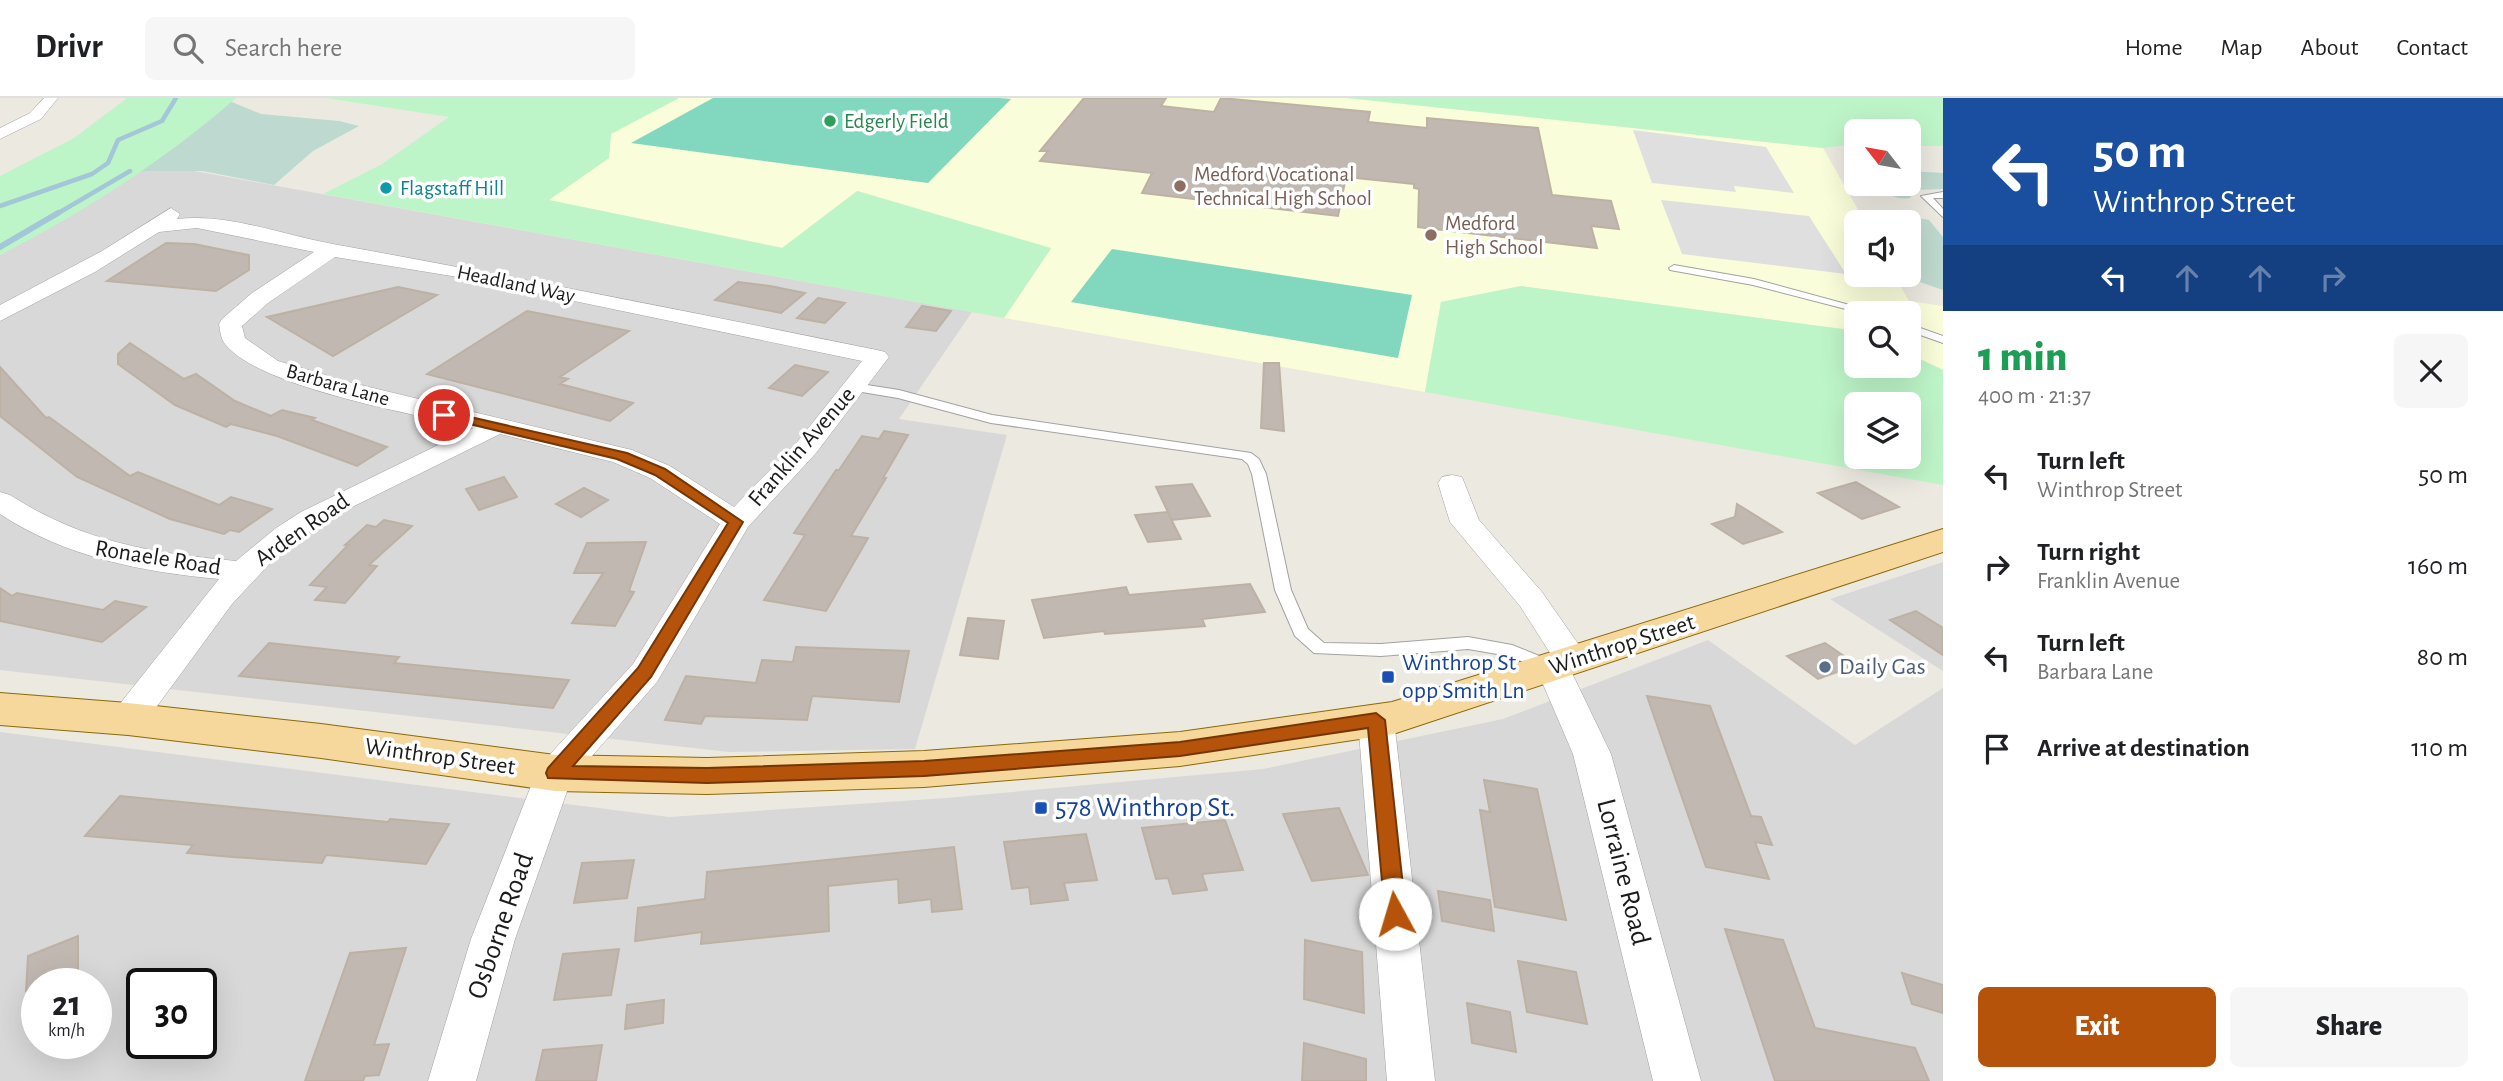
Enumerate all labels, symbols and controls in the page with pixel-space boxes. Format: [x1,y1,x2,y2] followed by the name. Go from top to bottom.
[145,17,635,80] search box
[169,29,207,67] icon: search
[35,31,103,64] text: Drivr
[225,35,342,61] text: Search here
[2125,36,2183,60] text: Home
[2221,36,2263,60] text: Map
[2301,36,2358,60] text: About
[2396,36,2468,60] text: Contact
[844,111,949,132] place label: Edgerly Field
[822,113,838,129] marker: Edgerly Field
[1844,119,1922,196] north arrow
[1844,119,1921,469] map controls
[1978,126,2069,217] icon: left
[2093,128,2187,177] text: 50 m
[1194,164,1372,209] place label: Medford Vocational Technical High School
[400,178,504,199] place label: Flagstaff Hill
[1172,178,1188,194] marker: Medford Vocational Technical High School
[378,180,394,196] marker: Flagstaff Hill
[2093,186,2295,218] text: Winthrop Street
[1844,210,1921,287] button: sound
[1445,213,1543,258] place label: Medford High School
[1423,227,1439,243] marker: Medford High School
[2095,259,2133,297] icon: left
[2168,259,2206,297] icon: ahead
[2241,259,2279,297] icon: ahead
[2314,259,2352,297] icon: right
[455,261,577,307] street label: Headland Way
[1844,301,1921,378] button: search
[2394,334,2468,408] button: close
[1978,336,2067,378] text: 1 min
[284,360,392,410] street label: Barbara Lane
[744,383,860,511] street label: Franklin Avenue
[414,385,474,445] pin
[1978,385,2091,408] text: 400 m · 21:37
[1844,392,1921,469] button: layers
[425,396,463,434] icon: arrive
[2037,448,2125,474] text: Turn left
[1978,457,2016,495] icon: left
[2418,462,2468,488] text: 50 m
[2037,479,2182,502] text: Winthrop Street
[250,489,354,571] street label: Arden Road
[93,536,223,580] street label: Ronaele Road
[2037,539,2140,565] text: Turn right
[1978,548,2016,586] icon: right
[2408,553,2468,579] text: 160 m
[2037,570,2180,593] text: Franklin Avenue
[1546,610,1698,680] street label: Winthrop Street
[2037,630,2125,656] text: Turn left
[1978,639,2016,677] icon: left
[2417,644,2468,670] text: 80 m
[1402,651,1525,703] place label: Winthrop St opp Smith Ln
[1839,655,1926,679] place label: Daily Gas
[1817,659,1833,675] marker: Daily Gas
[2037,661,2153,684] text: Barbara Lane
[1380,669,1396,685] marker: Winthrop St opp Smith Ln
[1978,730,2016,768] icon: arrive
[363,735,517,779] street label: Winthrop Street
[2037,735,2250,761] text: Arrive at destination
[2411,735,2468,761] text: 110 m
[1055,794,1235,822] place label: 578 Winthrop St.
[1591,796,1655,948] street label: Lorraine Road
[1033,800,1049,816] marker: 578 Winthrop St.
[463,849,539,1003] street label: Osborne Road
[1358,877,1432,951] position arrow
[126,968,217,1059] speed limit sign: 30
[52,987,81,1022] text: 21
[1978,987,2216,1067] button: Exit
[2230,987,2468,1067] button: Share
[48,1022,85,1040] text: km/h

